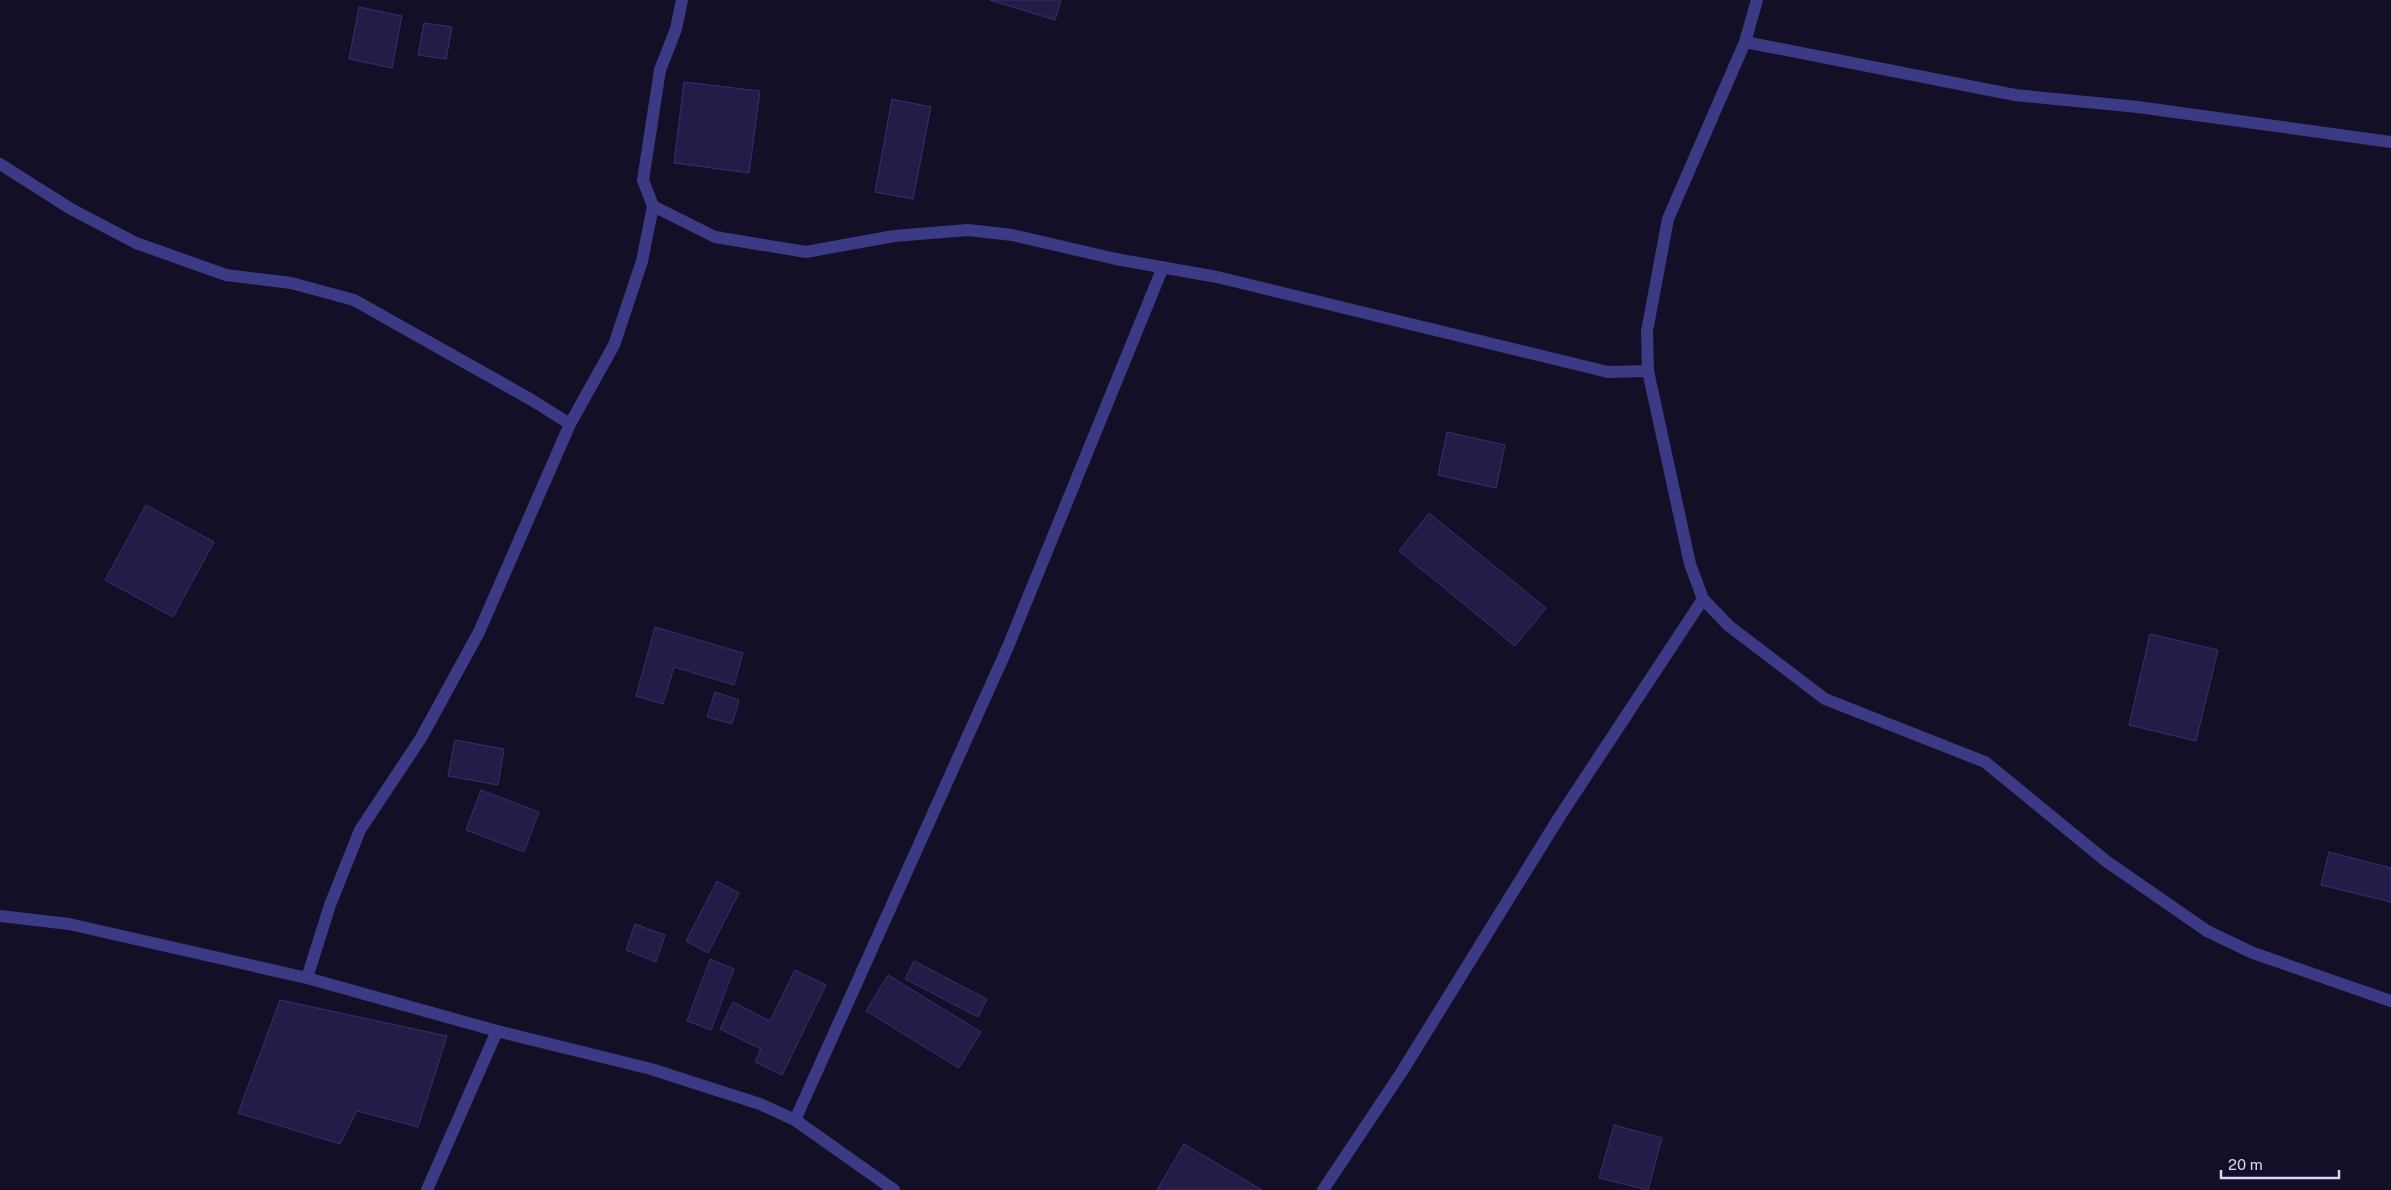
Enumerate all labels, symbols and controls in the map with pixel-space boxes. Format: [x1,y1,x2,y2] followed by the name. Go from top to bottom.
[2221,1148,2338,1180] scale bar
[2228,1156,2263,1173] text: 20 m

